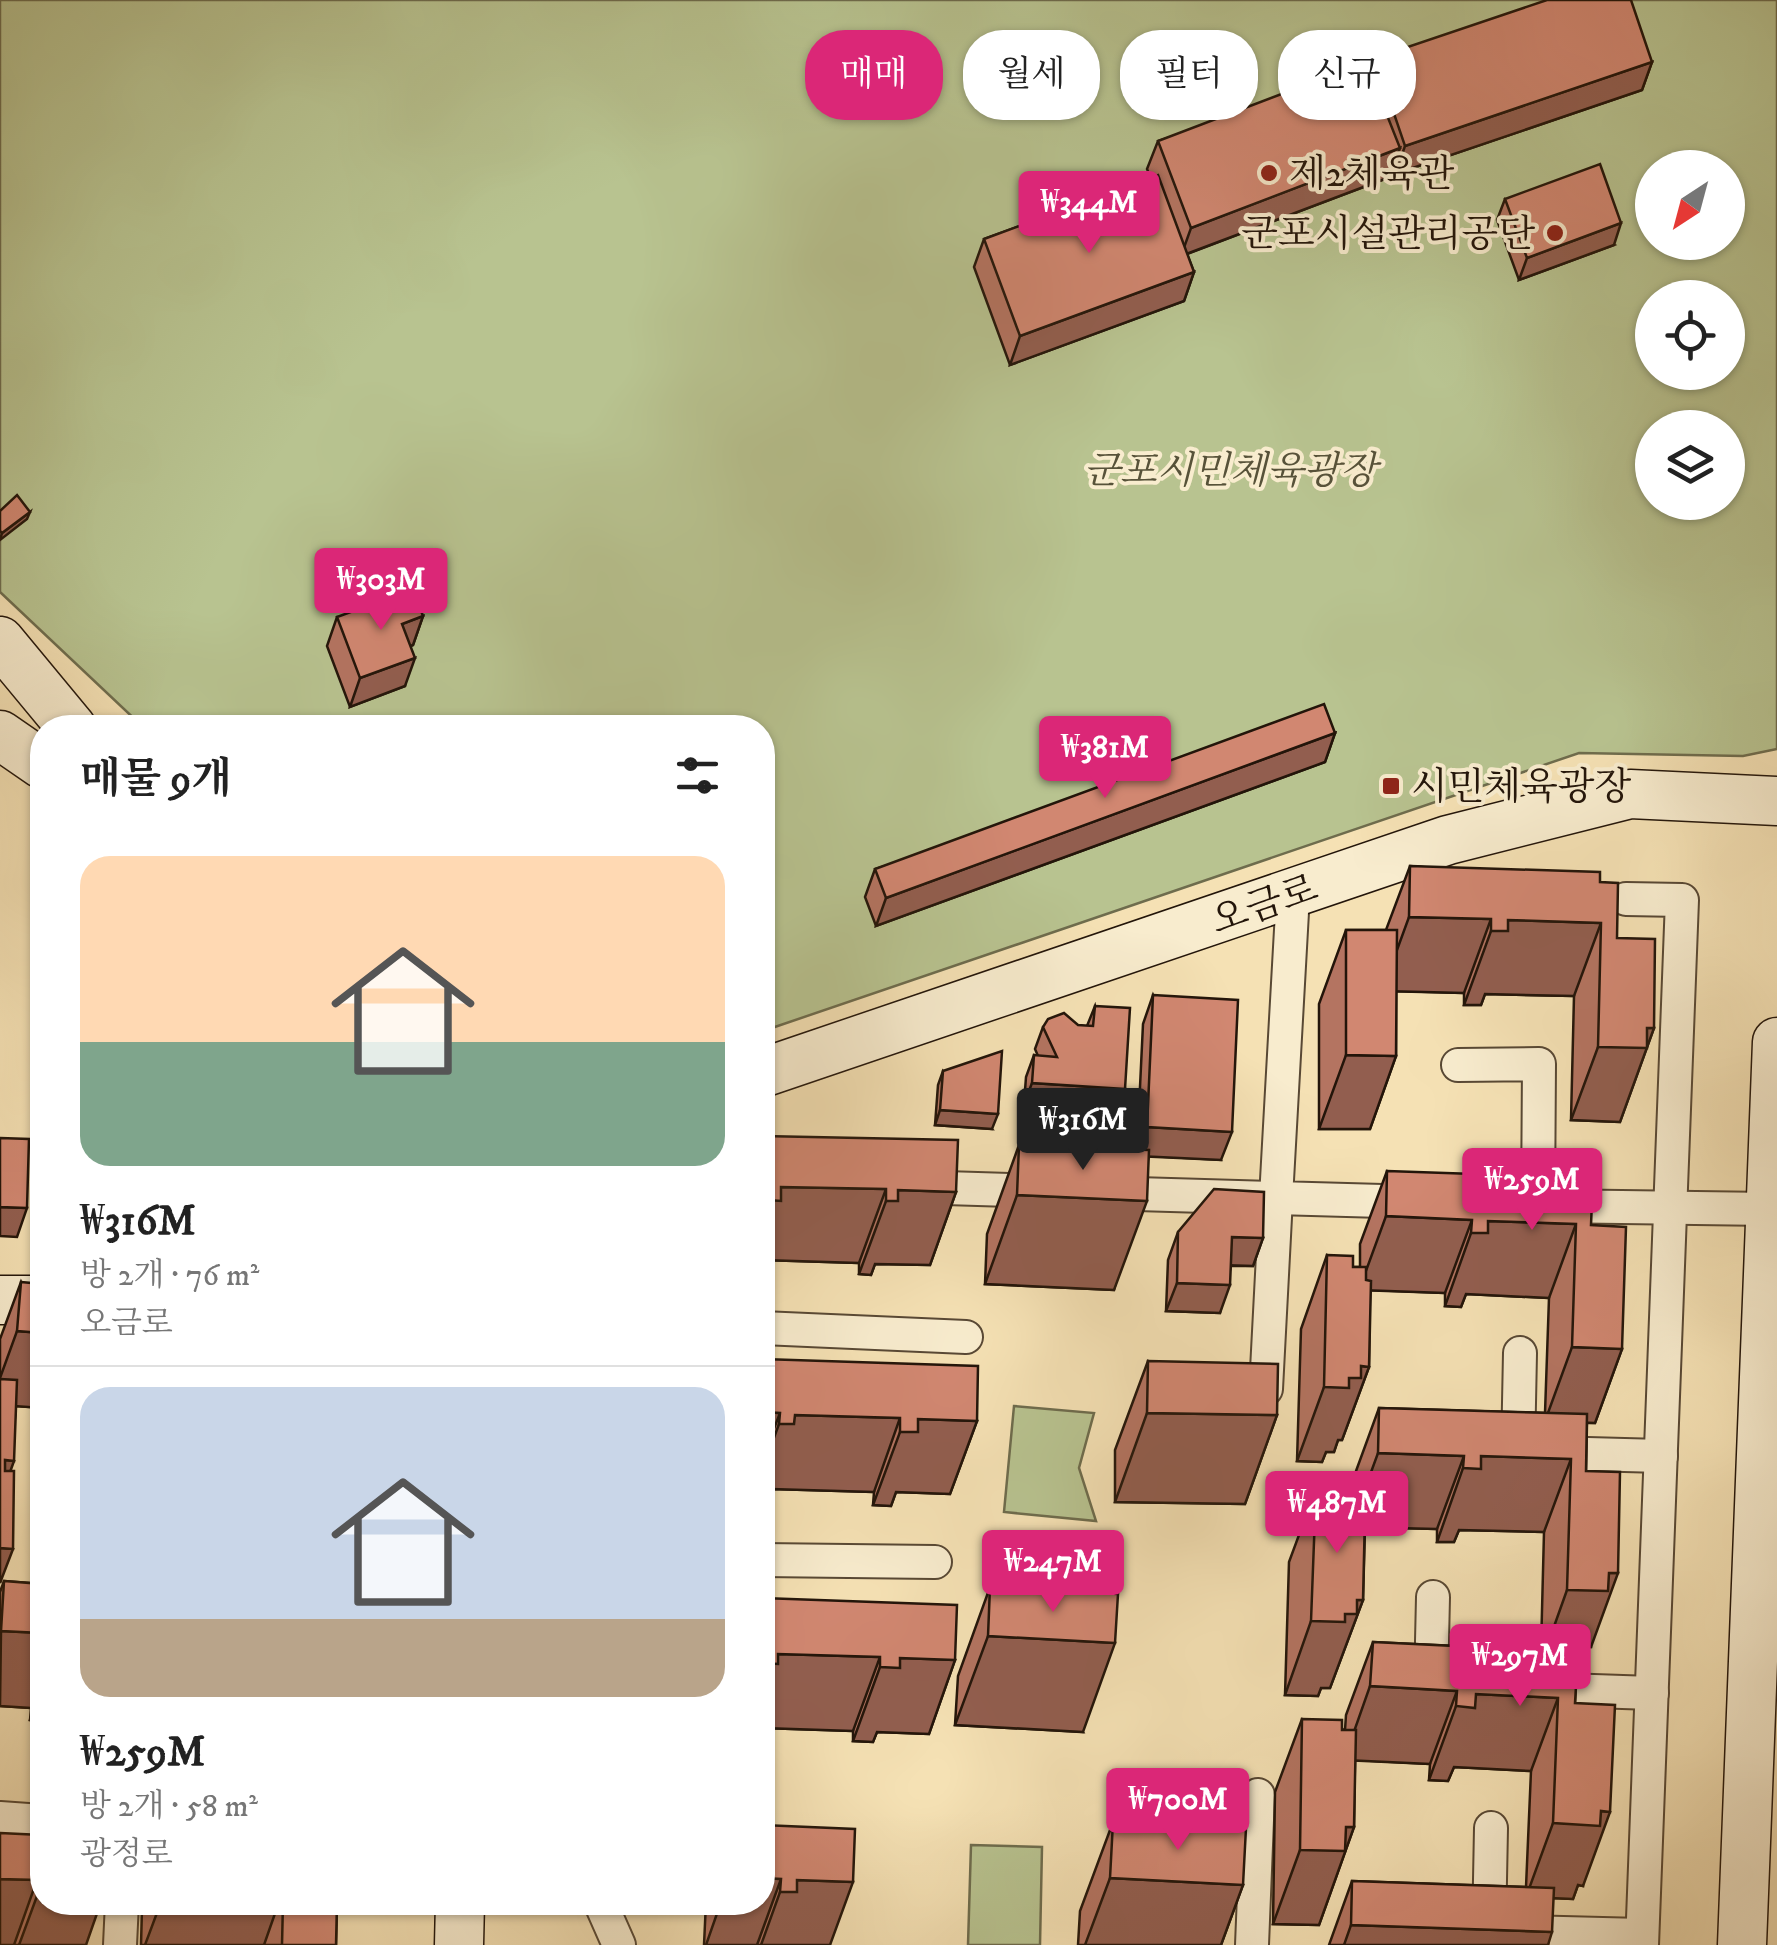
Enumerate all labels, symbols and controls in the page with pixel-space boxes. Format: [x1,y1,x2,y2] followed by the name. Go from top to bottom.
[805,30,943,120] chip: 매매
[963,30,1100,120] chip: 월세
[1120,30,1258,120] chip: 필터
[1278,30,1416,120] chip: 신규
[1635,150,1745,260] north arrow
[1635,150,1745,520] map controls
[1289,151,1455,199] place label: 제2체육관
[1258,162,1280,184] marker: 제2체육관
[1019,171,1159,256] pin: ₩344M
[1041,183,1137,223] text: ₩344M
[1241,211,1535,259] place label: 군포시설관리공단
[1544,222,1566,244] marker: 군포시설관리공단
[1635,280,1745,390] button: locate
[1635,410,1745,520] button: layers
[1083,448,1382,496] park label: 군포시민체육광장
[311,548,451,633] pin: ₩303M
[336,560,426,600] text: ₩303M
[1035,716,1175,801] pin: ₩381M
[1061,728,1149,768] text: ₩381M
[670,748,725,803] icon: filters
[80,754,232,806] text: 매물 9개
[1411,764,1632,812] place label: 시민체육광장
[1380,775,1402,797] marker: 시민체육광장
[1205,865,1325,947] street label: 오금로
[313,921,493,1101] icon: home
[1013,1088,1153,1173] pin: ₩316M
[1039,1100,1127,1140] text: ₩316M
[1462,1148,1602,1233] pin: ₩259M
[1484,1160,1580,1200] text: ₩259M
[80,1196,196,1248] text: ₩316M
[80,1256,260,1296] text: 방 2개 · 76 m²
[80,1304,173,1344] text: 오금로
[313,1452,493,1632] icon: home
[1267,1471,1407,1556] pin: ₩487M
[1287,1483,1387,1523] text: ₩487M
[983,1530,1123,1615] pin: ₩247M
[1004,1542,1102,1582] text: ₩247M
[1450,1624,1590,1709] pin: ₩297M
[1472,1636,1568,1676] text: ₩297M
[80,1727,205,1779] text: ₩259M
[1108,1768,1248,1853] pin: ₩700M
[1128,1780,1228,1820] text: ₩700M
[80,1787,258,1827] text: 방 2개 · 58 m²
[80,1835,173,1875] text: 광정로

